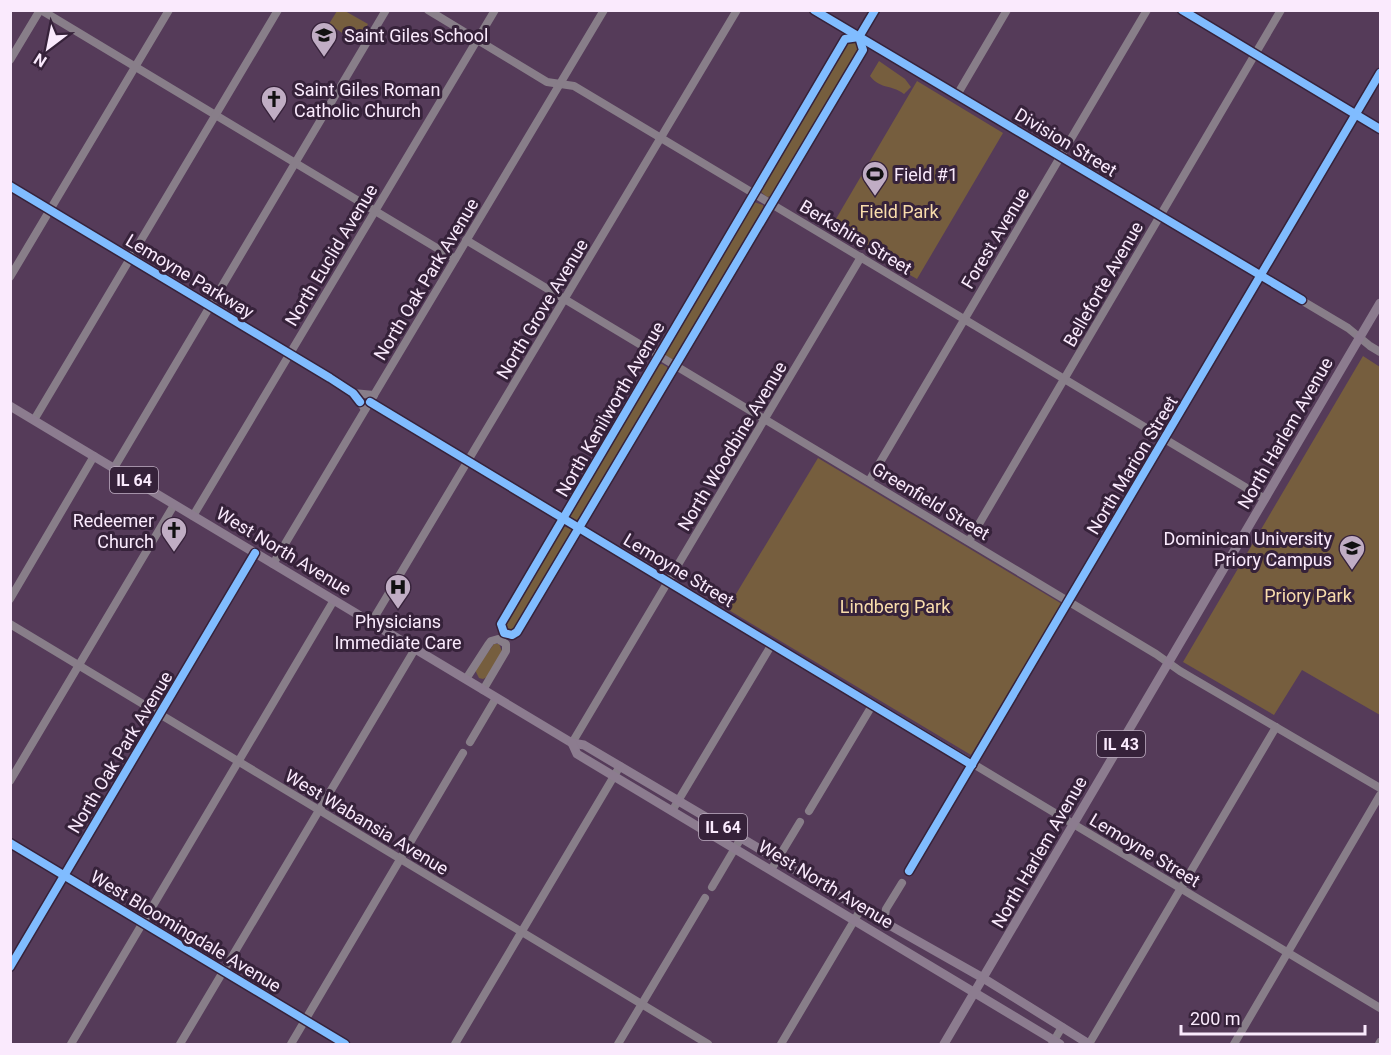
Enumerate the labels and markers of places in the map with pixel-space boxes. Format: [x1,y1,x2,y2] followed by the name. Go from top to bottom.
[309,20,339,58] school or university icon: Saint Giles School
[344,25,488,46] place label: Saint Giles School
[294,79,440,121] place label: Saint Giles Roman Catholic Church
[259,84,289,122] church icon: Saint Giles Roman Catholic Church
[860,159,890,197] sports icon: Field #1
[894,164,958,185] place label: Field #1
[73,510,154,552] place label: Redeemer Church
[159,515,189,553] church icon: Redeemer Church
[1164,528,1332,570] place label: Dominican University Priory Campus
[1337,533,1367,571] school or university icon: Dominican University Priory Campus
[383,572,413,610] hospital icon: Physicians Immediate Care
[334,611,462,653] place label: Physicians Immediate Care

